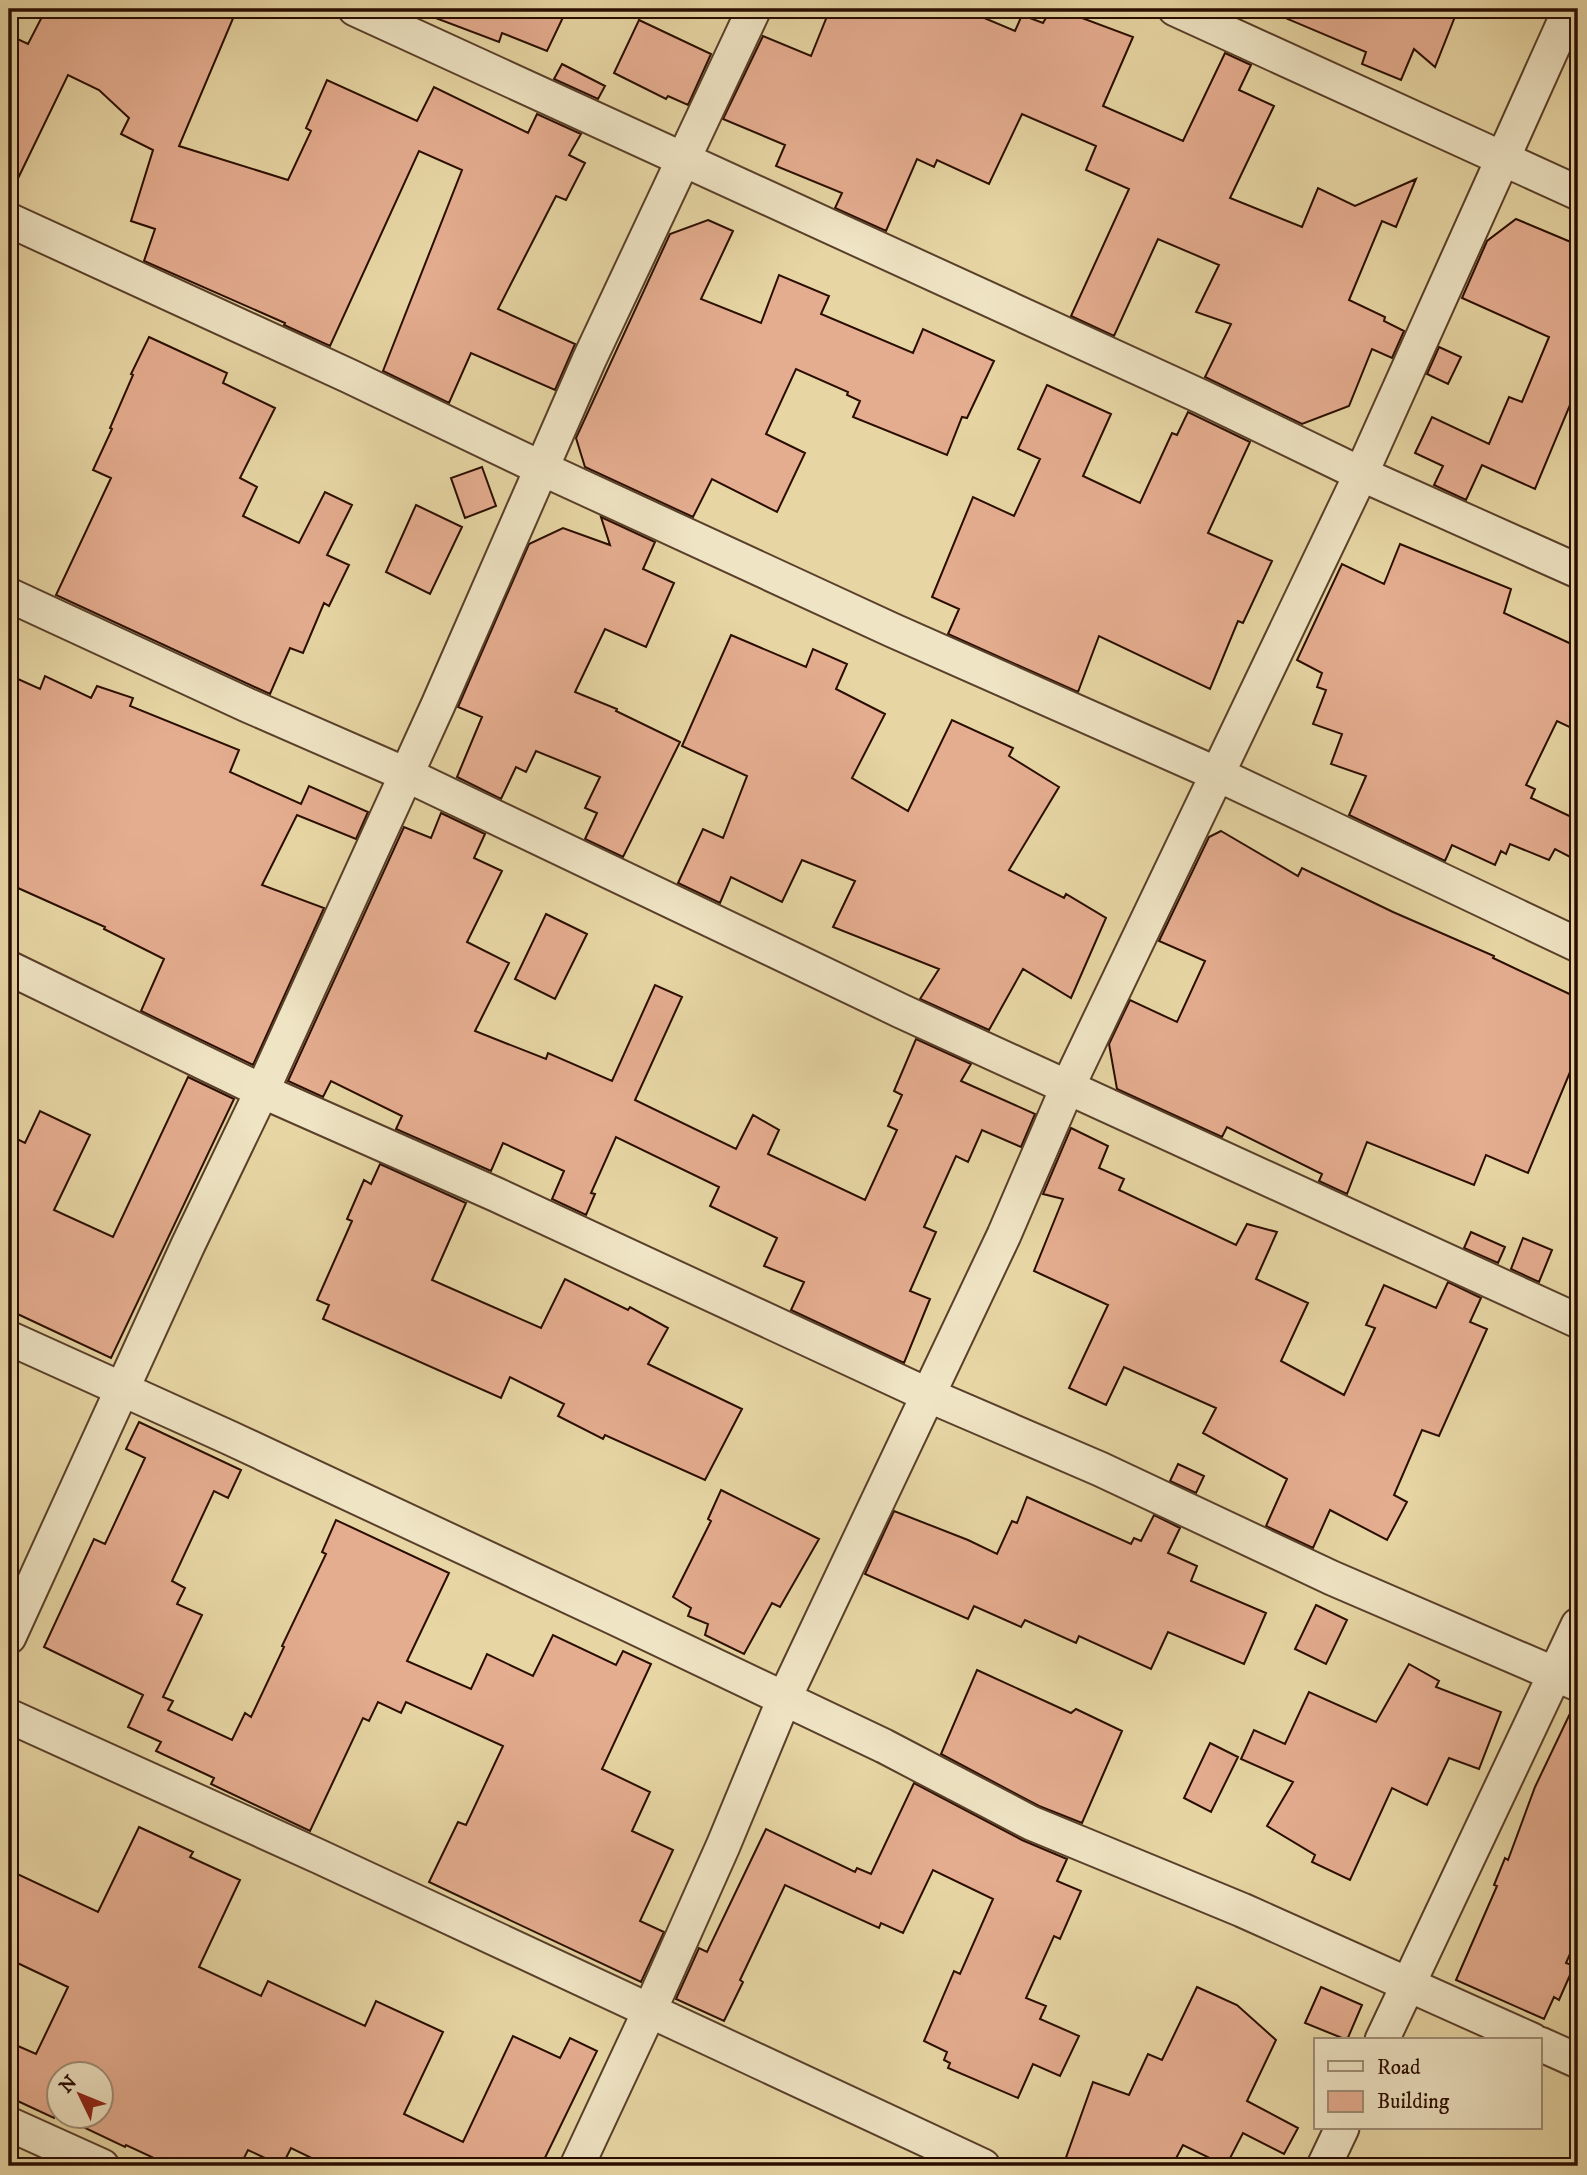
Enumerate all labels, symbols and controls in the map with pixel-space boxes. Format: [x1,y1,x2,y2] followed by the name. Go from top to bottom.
[1314,2038,1542,2130] legend
[1377,2055,1421,2081] text: Road
[46,2060,116,2130] north arrow
[55,2071,83,2098] text: N
[1377,2089,1450,2115] text: Building

